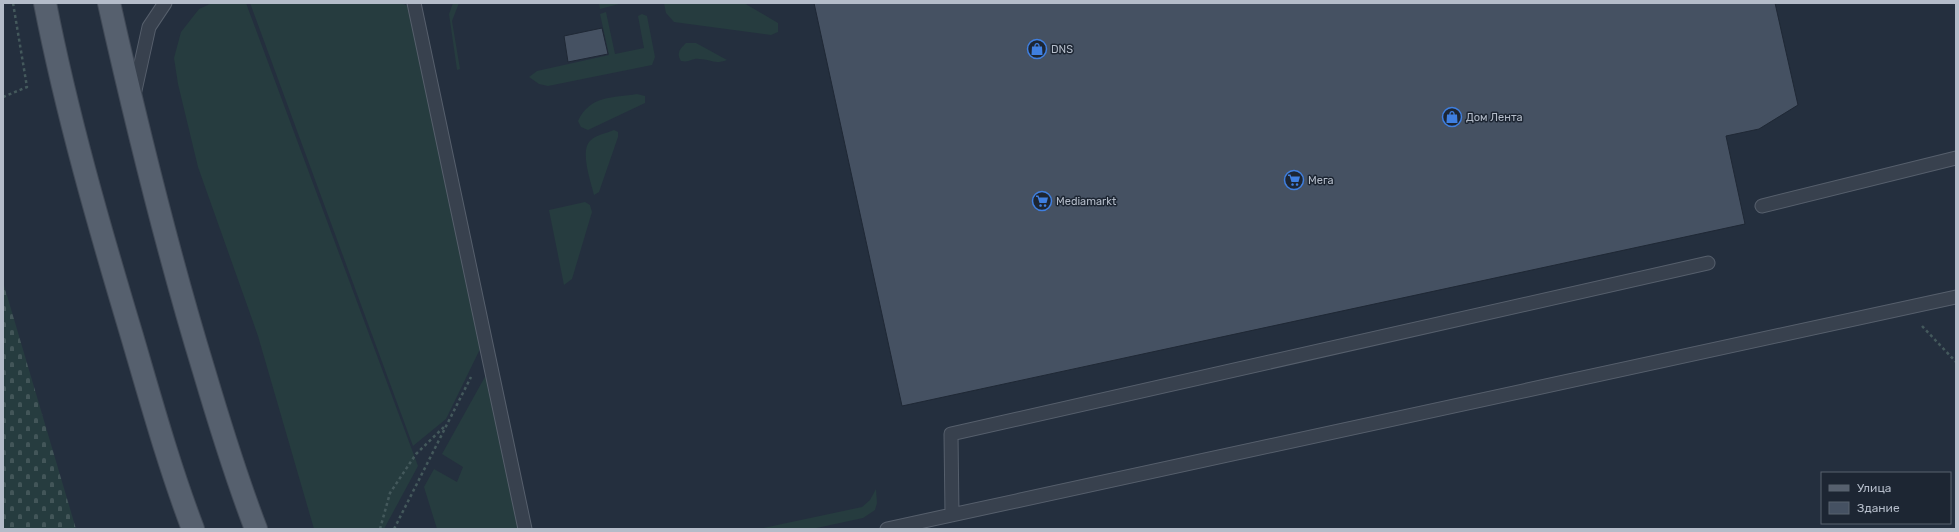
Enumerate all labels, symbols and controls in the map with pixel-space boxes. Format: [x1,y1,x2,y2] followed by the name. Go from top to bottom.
[1026,38,1048,60] shop icon: DNS
[1051,43,1073,56] place label: DNS
[1441,106,1463,128] shop icon: Дом Лента
[1466,111,1523,124] place label: Дом Лента
[1283,169,1305,191] supermarket icon: Мега
[1308,174,1334,187] place label: Мега
[1031,190,1053,212] supermarket icon: Mediamarkt
[1056,195,1117,208] place label: Mediamarkt
[1821,472,1951,524] legend
[1857,481,1891,495] text: Улица
[1857,501,1900,515] text: Здание

